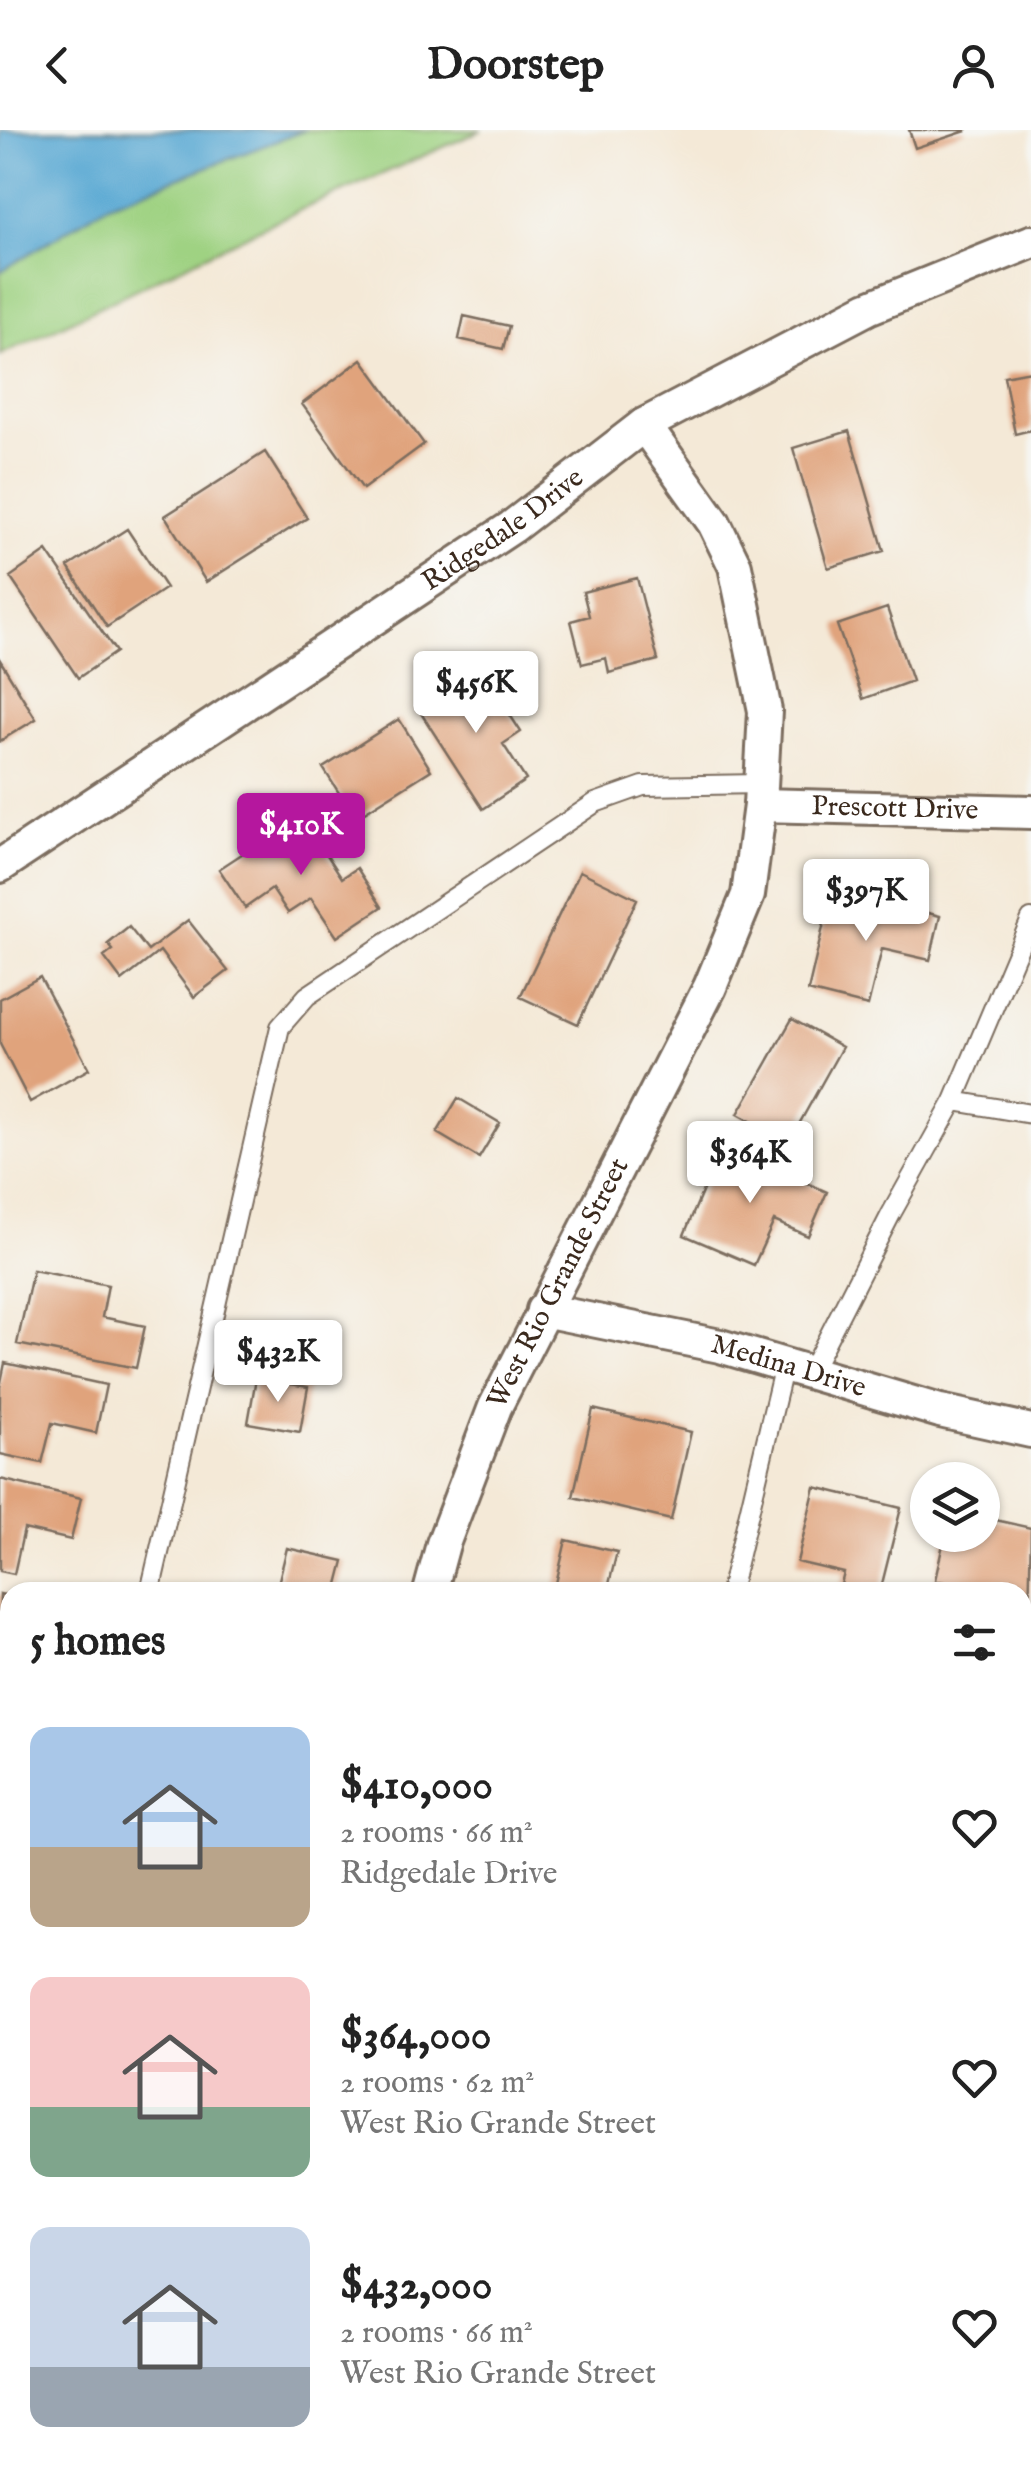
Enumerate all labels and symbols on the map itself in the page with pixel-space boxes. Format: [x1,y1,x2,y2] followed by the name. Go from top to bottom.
[415,460,591,599] street label: Ridgedale Drive
[406,651,546,736] pin: $456K
[811,789,979,828] street label: Prescott Drive
[231,793,371,878] pin: $410K
[796,859,936,944] pin: $397K
[680,1121,820,1206] pin: $364K
[480,1152,637,1415] street label: West Rio Grande Street
[208,1320,348,1405] pin: $432K
[707,1327,870,1406] street label: Medina Drive

